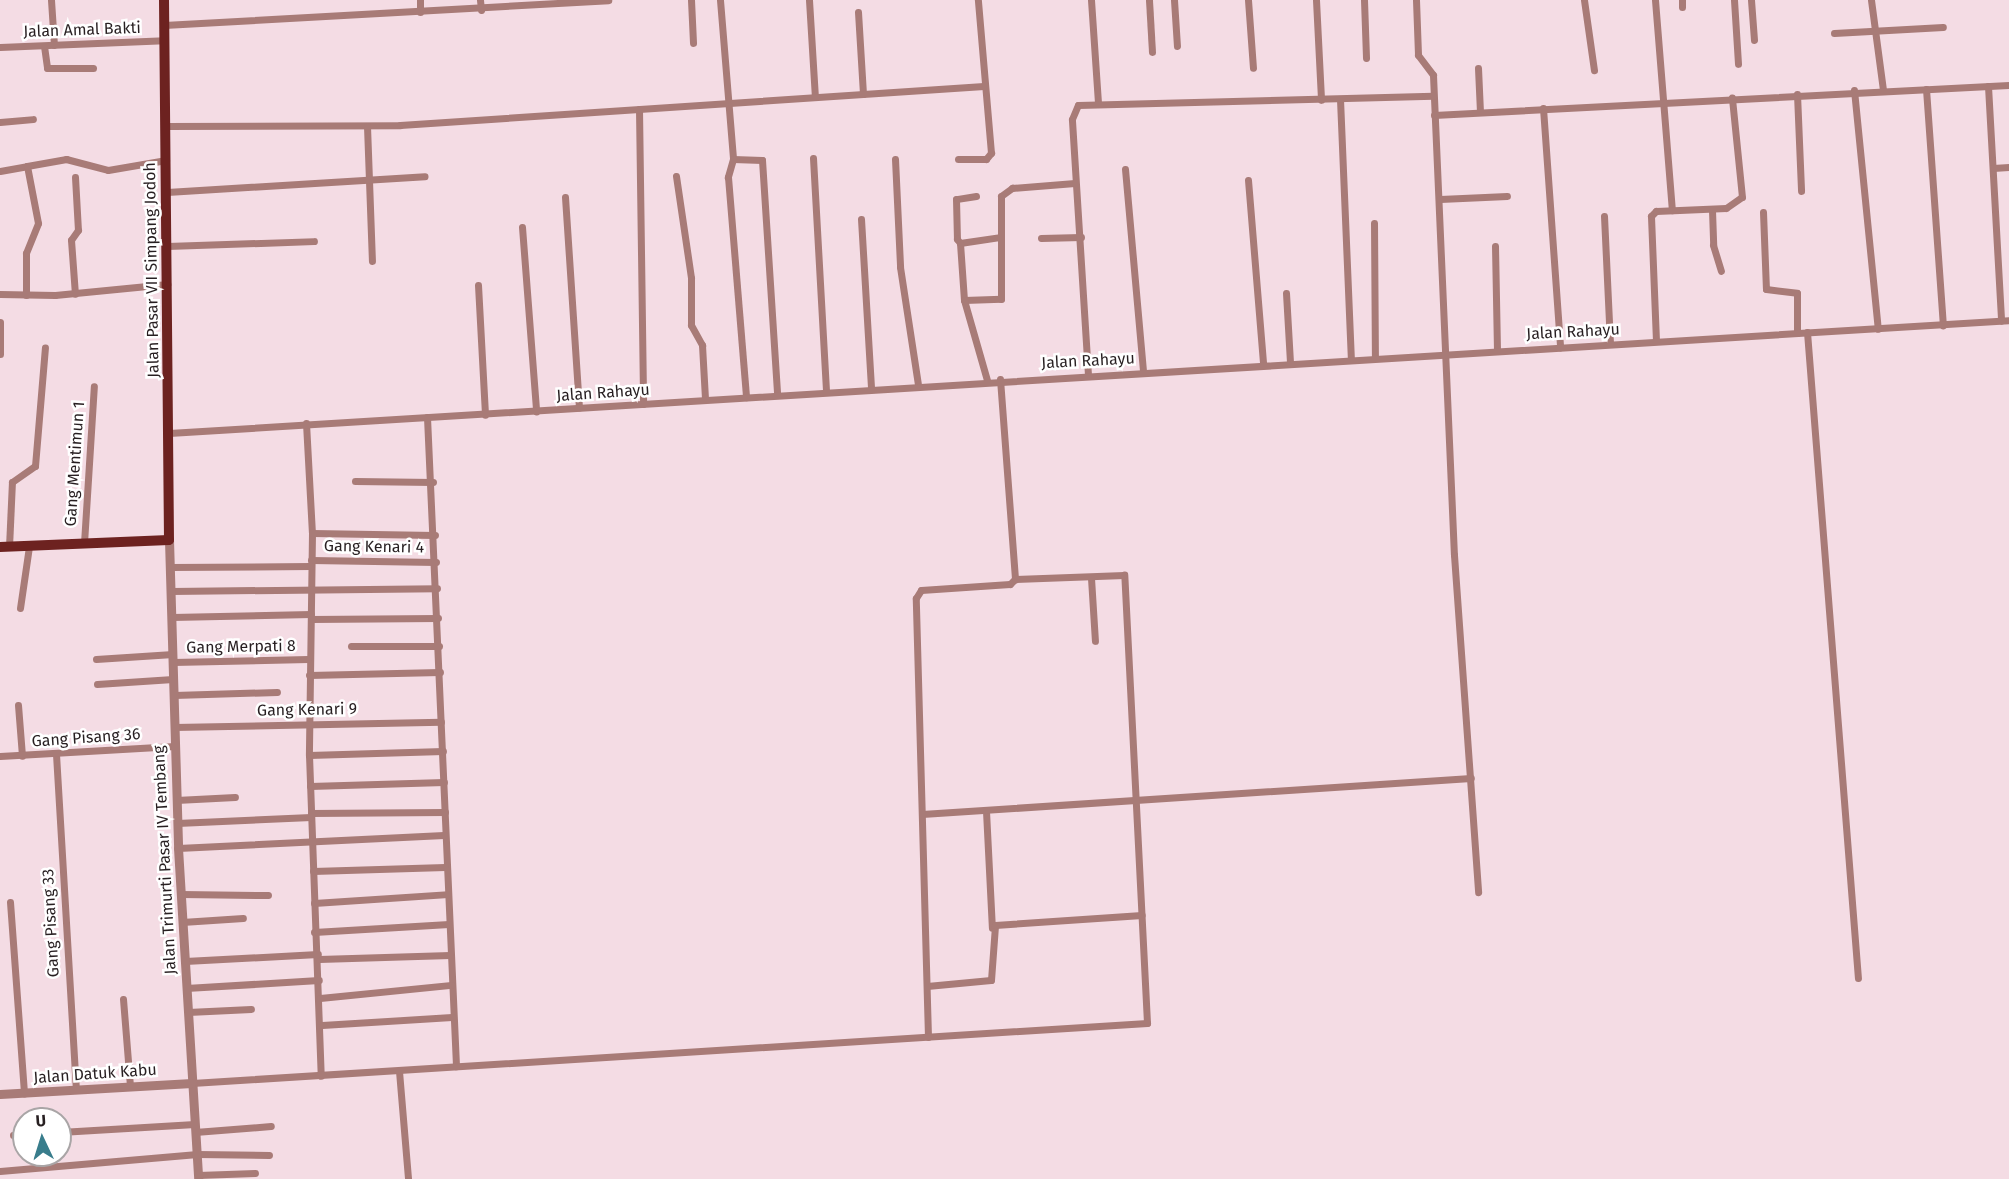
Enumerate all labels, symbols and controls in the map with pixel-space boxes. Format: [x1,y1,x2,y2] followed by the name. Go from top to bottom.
[23,18,141,42] street label: Jalan Amal Bakti
[141,162,163,378] street label: Jalan Pasar VII Simpang Jodoh
[1526,320,1620,344] street label: Jalan Rahayu
[1041,349,1135,373] street label: Jalan Rahayu
[556,380,650,406] street label: Jalan Rahayu
[61,401,89,527] street label: Gang Mentimun 1
[324,537,424,557] street label: Gang Kenari 4
[186,636,296,658] street label: Gang Merpati 8
[257,700,357,720] street label: Gang Kenari 9
[31,725,141,751] street label: Gang Pisang 36
[149,745,181,975] street label: Jalan Trimurti Pasar IV Tembang
[39,868,63,978] street label: Gang Pisang 33
[33,1060,157,1088] street label: Jalan Datuk Kabu
[12,1107,72,1167] north arrow
[35,1111,47,1130] text: U

